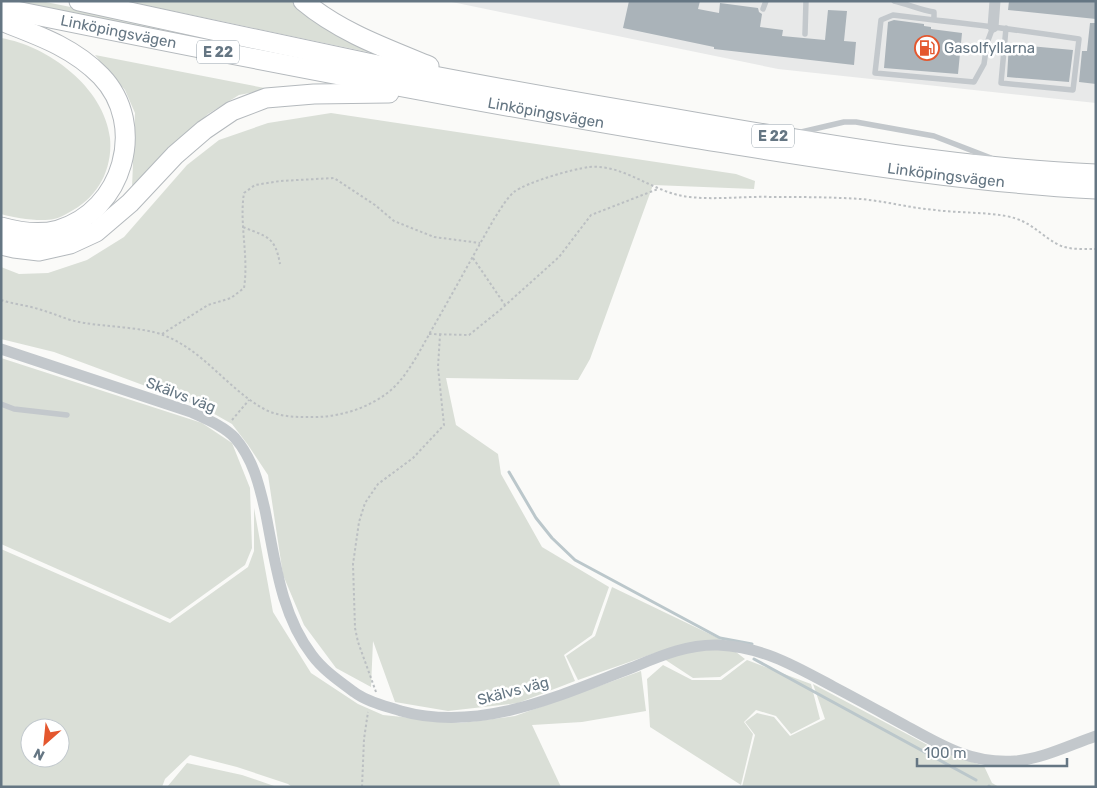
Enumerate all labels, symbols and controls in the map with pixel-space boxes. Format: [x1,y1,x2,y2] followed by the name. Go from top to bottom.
[59,11,178,52] street label: Linköpingsvägen
[914,35,940,61] fuel station icon: Gasolfyllarna
[944,39,1035,57] place label: Gasolfyllarna
[197,41,239,64] road number: E 22
[486,94,606,132] street label: Linköpingsvägen
[752,124,794,148] road number: E 22
[886,159,1006,191] street label: Linköpingsvägen
[144,374,218,416] street label: Skälvs väg
[475,673,551,709] street label: Skälvs väg
[20,718,70,768] north arrow
[917,736,1067,768] scale bar
[31,744,48,764] text: N
[924,744,966,762] text: 100 m

